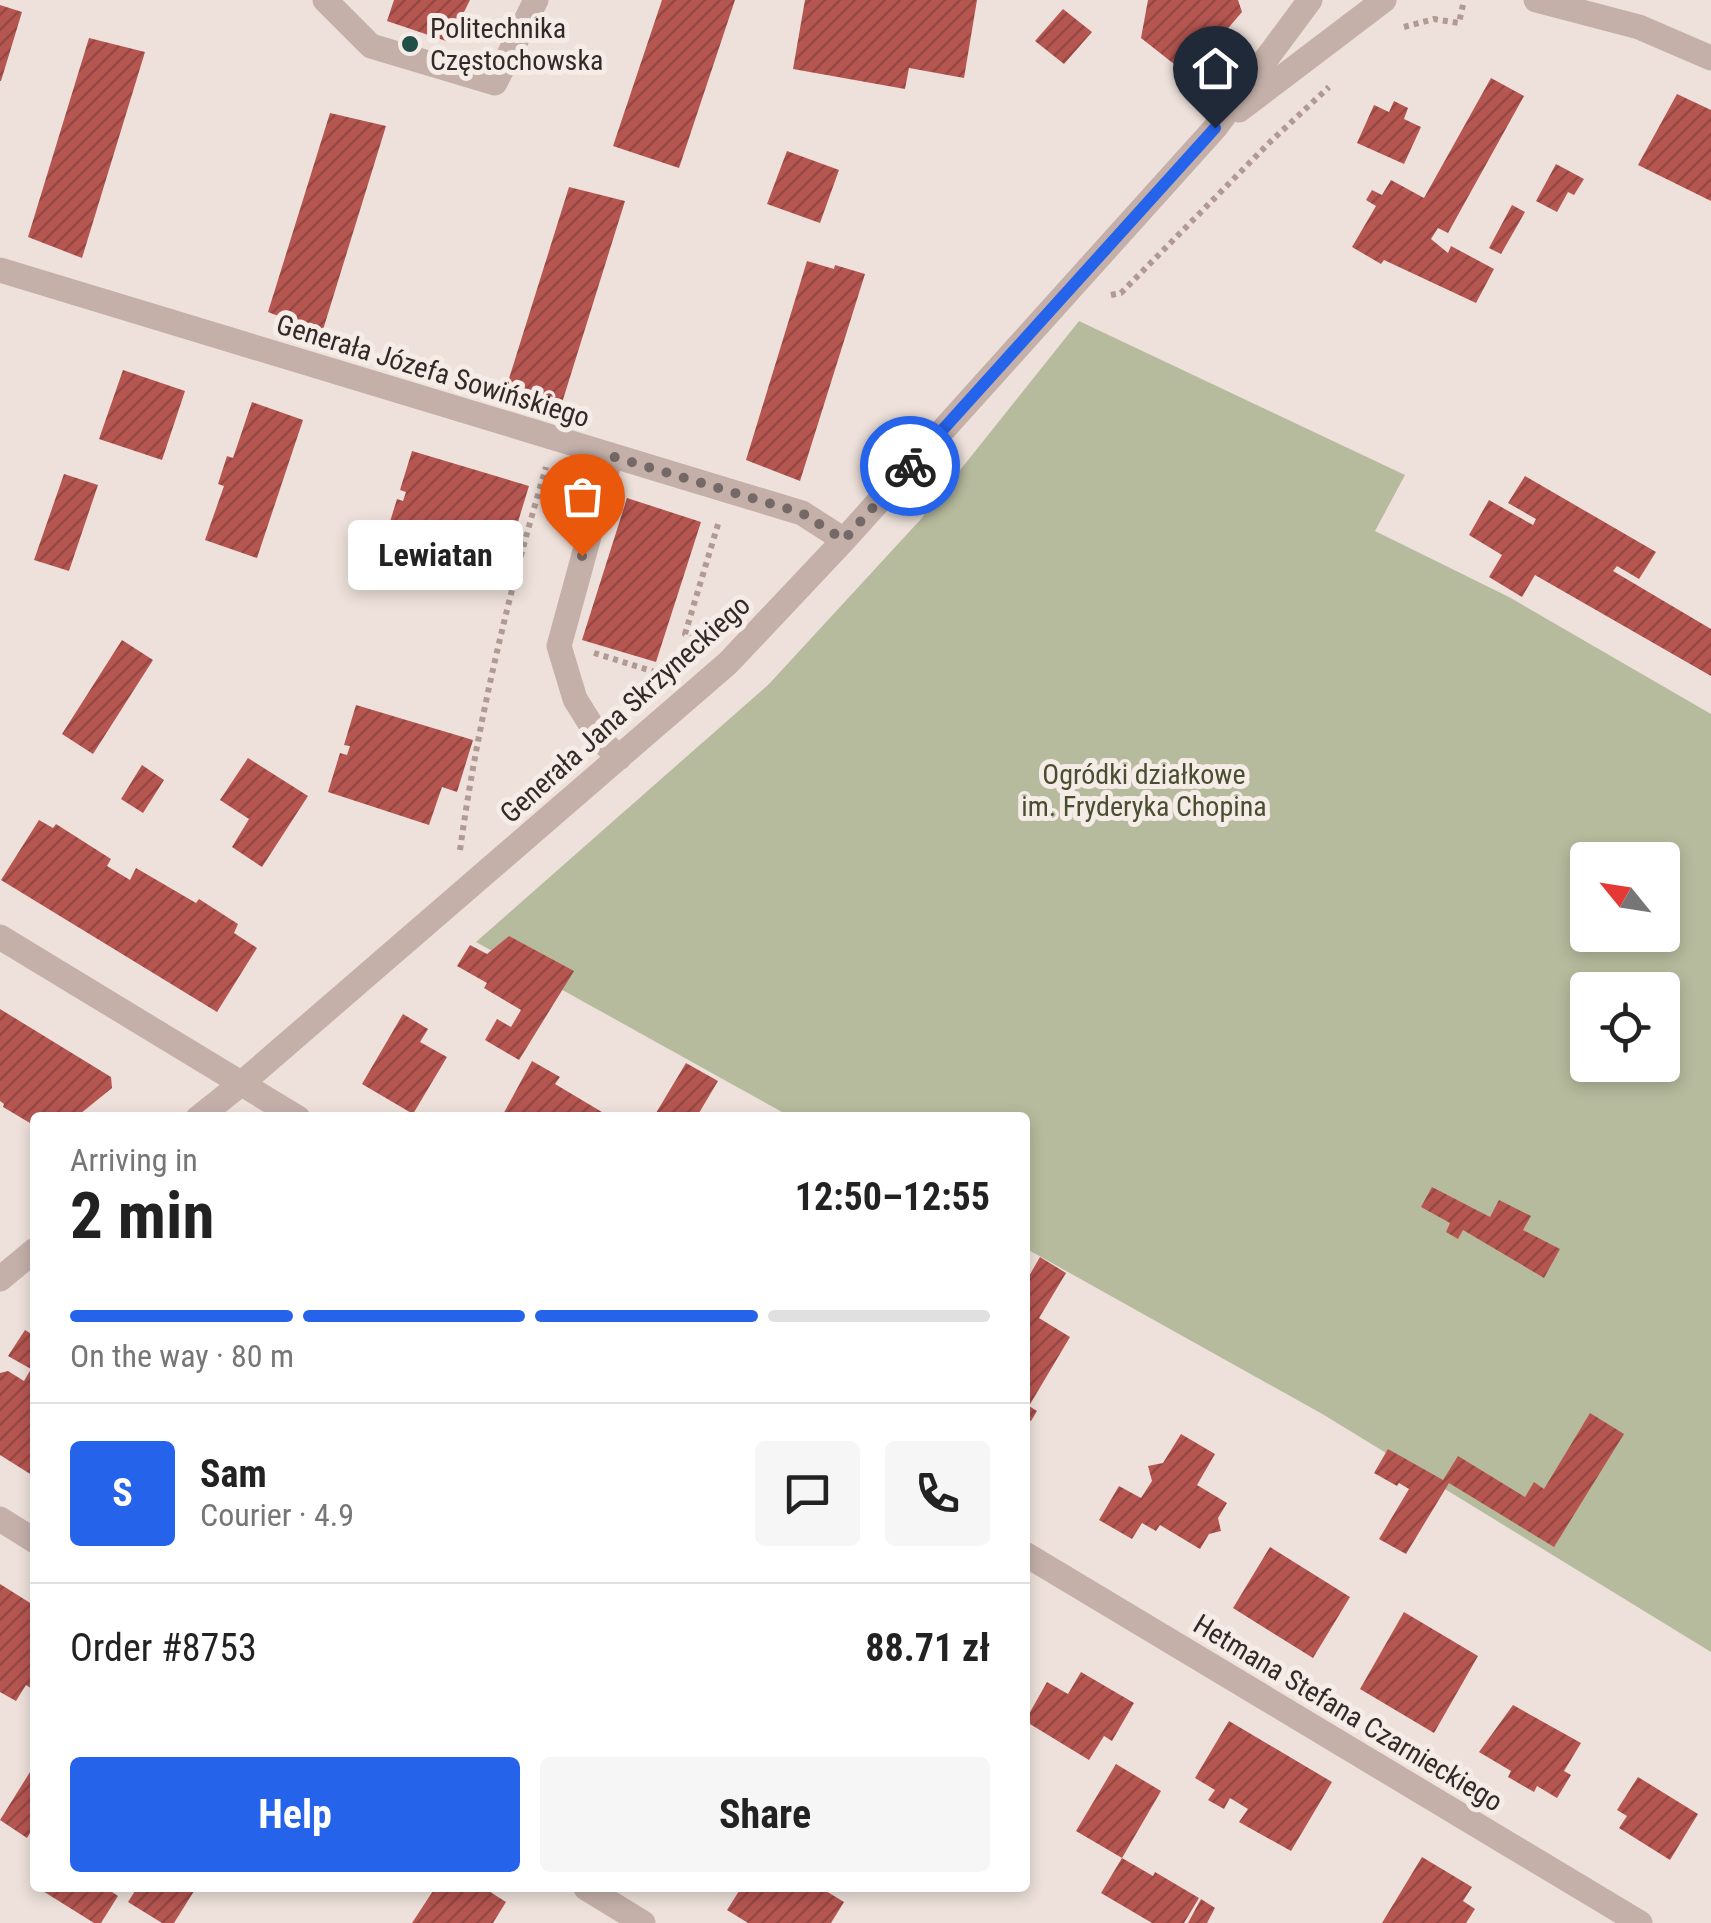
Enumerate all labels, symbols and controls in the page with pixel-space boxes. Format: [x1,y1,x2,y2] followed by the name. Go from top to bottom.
[430,12,603,77] place label: Politechnika Częstochowska
[1173,26,1258,129] pin
[399,33,421,55] marker: Politechnika Częstochowska
[1188,41,1243,96] icon: home
[273,308,593,434] street label: Generała Józefa Sowińskiego
[860,416,960,516] courier
[883,439,938,494] icon: bike
[540,454,625,557] pin
[555,469,610,524] icon: bag
[347,521,522,591] callout: Lewiatan
[378,536,493,574] text: Lewiatan
[493,588,757,830] street label: Generała Jana Skrzyneckiego
[1021,758,1267,823] park label: Ogródki działkowe im. Fryderyka Chopina
[1570,842,1680,952] north arrow
[1570,842,1680,1082] map controls
[1570,972,1680,1082] button: locate
[70,1141,198,1179] text: Arriving in
[795,1175,990,1219] text: 12:50–12:55
[70,1178,214,1254] text: 2 min
[70,1337,294,1375] text: On the way · 80 m
[755,1441,860,1546] button: chat
[885,1441,990,1546] button: phone
[200,1452,267,1496] text: Sam
[112,1471,133,1515] text: S
[200,1496,354,1534] text: Courier · 4.9
[1188,1608,1508,1818] street label: Hetmana Stefana Czarnieckiego
[70,1626,257,1670] text: Order #8753
[865,1626,990,1670] text: 88.71 zł
[70,1757,520,1872] button: Help
[540,1757,990,1872] button: Share

